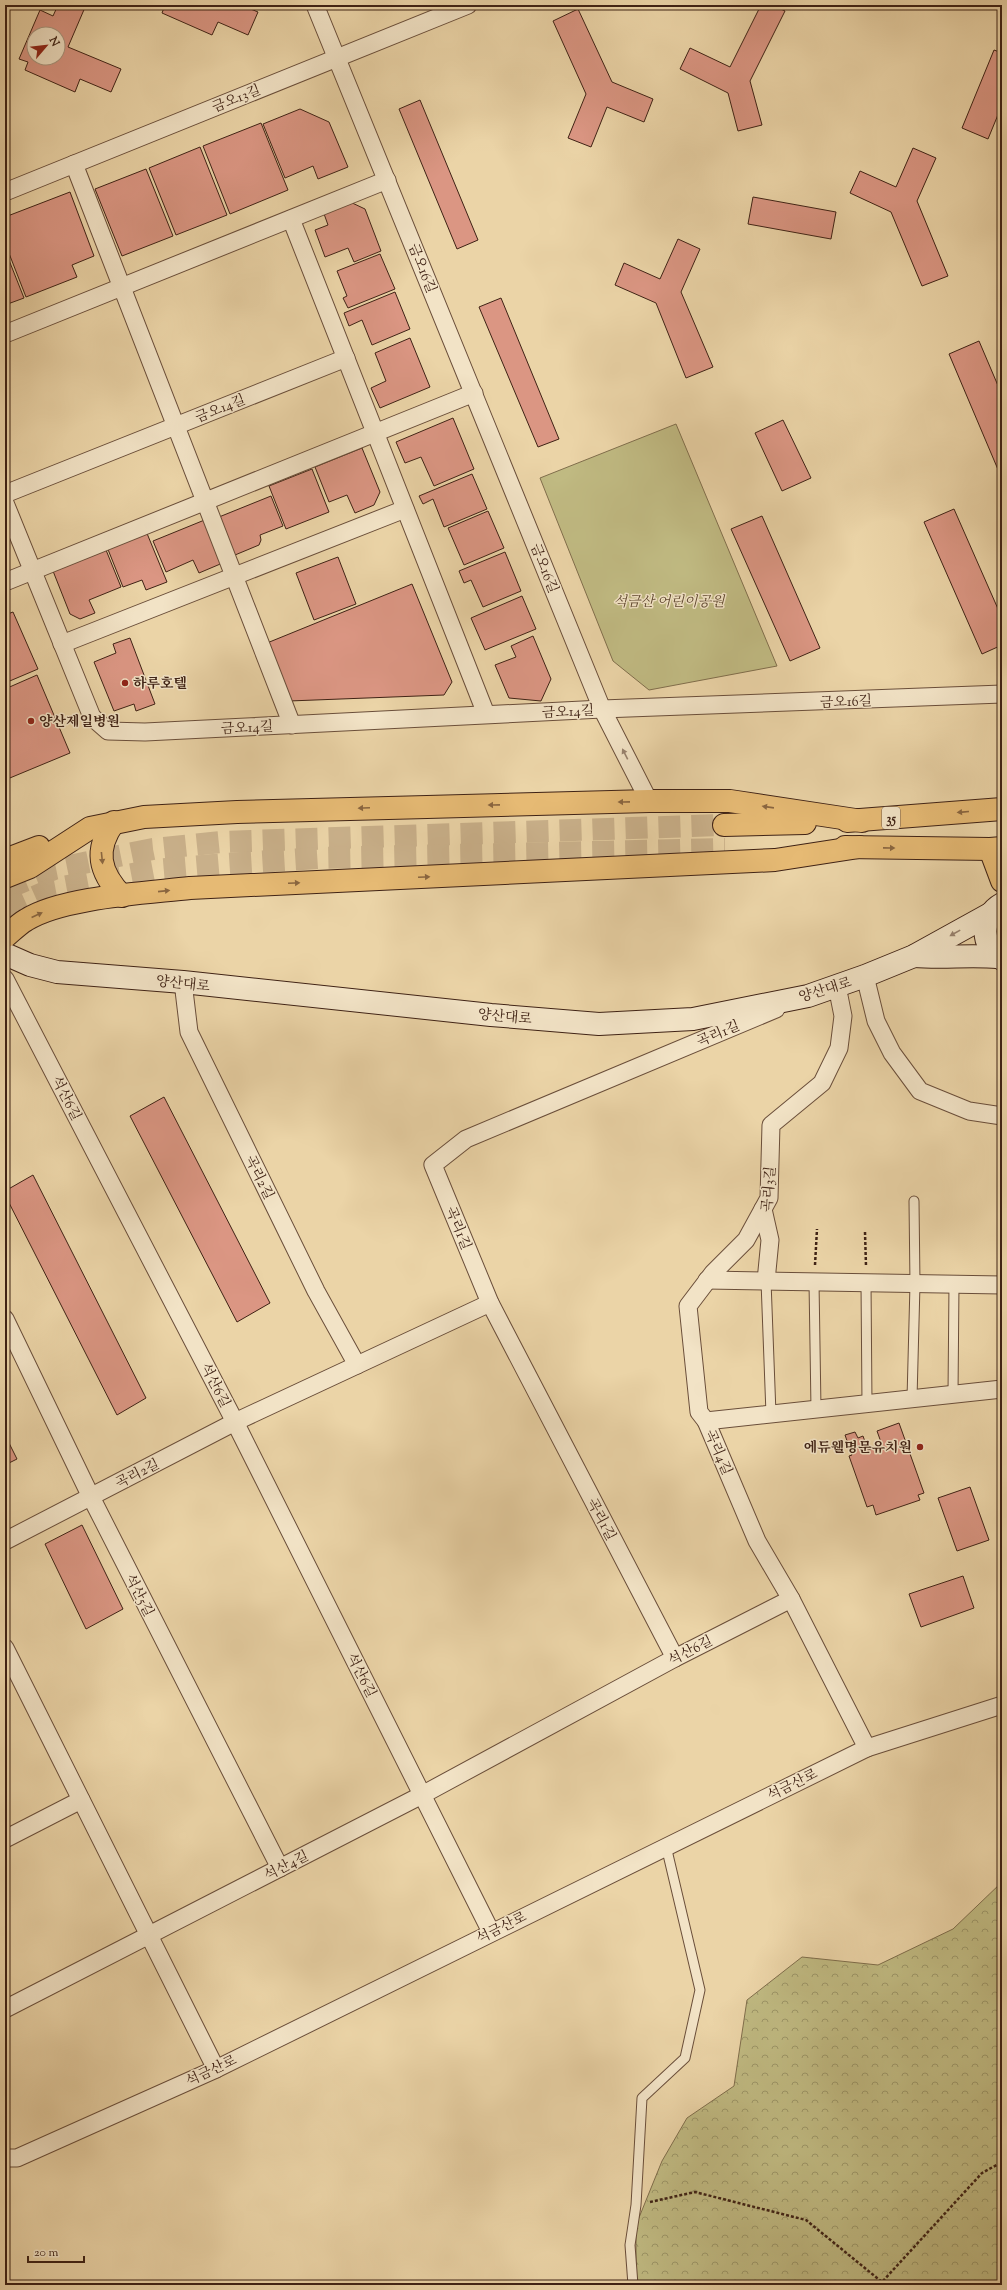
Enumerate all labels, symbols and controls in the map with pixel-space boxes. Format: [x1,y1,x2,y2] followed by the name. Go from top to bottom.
[26,26,66,66] north arrow
[44,33,63,50] text: N
[209,81,264,119] street label: 금오13길
[402,241,440,297] street label: 금오16길
[193,391,249,429] street label: 금오14길
[524,541,562,597] street label: 금오16길
[613,593,726,613] park label: 석금산 어린이공원
[133,675,187,695] place label: 하루호텔
[120,678,130,688] marker: 하루호텔
[820,692,873,714] street label: 금오16길
[541,702,595,724] street label: 금오14길
[39,713,120,733] place label: 양산제일병원
[26,716,36,726] marker: 양산제일병원
[220,718,274,740] street label: 금오14길
[622,748,628,760] one-way arrow
[617,799,630,805] one-way arrow
[487,802,500,808] one-way arrow
[762,804,774,810] one-way arrow
[358,805,370,812] one-way arrow
[882,807,900,829] road number: 35
[957,809,969,816] one-way arrow
[883,845,896,851] one-way arrow
[98,852,105,864] one-way arrow
[418,873,430,880] one-way arrow
[288,880,301,886] one-way arrow
[158,888,170,894] one-way arrow
[31,912,42,918] one-way arrow
[950,930,961,936] one-way arrow
[155,972,211,998] street label: 양산대로
[797,973,855,1008] street label: 양산대로
[477,1006,533,1030] street label: 양산대로
[694,1017,744,1053] street label: 곡리1길
[46,1073,85,1125] street label: 석산6길
[239,1152,278,1203] street label: 곡리2길
[758,1165,782,1213] street label: 곡리3길
[439,1204,475,1254] street label: 곡리1길
[195,1360,234,1412] street label: 석산6길
[699,1427,736,1479] street label: 곡리4길
[804,1439,912,1459] place label: 에듀웰명문유치원
[915,1442,925,1452] marker: 에듀웰명문유치원
[112,1455,163,1494] street label: 곡리2길
[581,1495,620,1545] street label: 곡리1길
[119,1571,157,1621] street label: 석산5길
[665,1632,717,1671] street label: 석산6길
[341,1650,380,1702] street label: 석산6길
[764,1765,822,1807] street label: 석금산로
[261,1847,313,1887] street label: 석산4길
[473,1908,531,1950] street label: 석금산로
[183,2051,241,2092] street label: 석금산로
[28,2238,84,2264] scale bar
[34,2244,59,2262] text: 20 m

